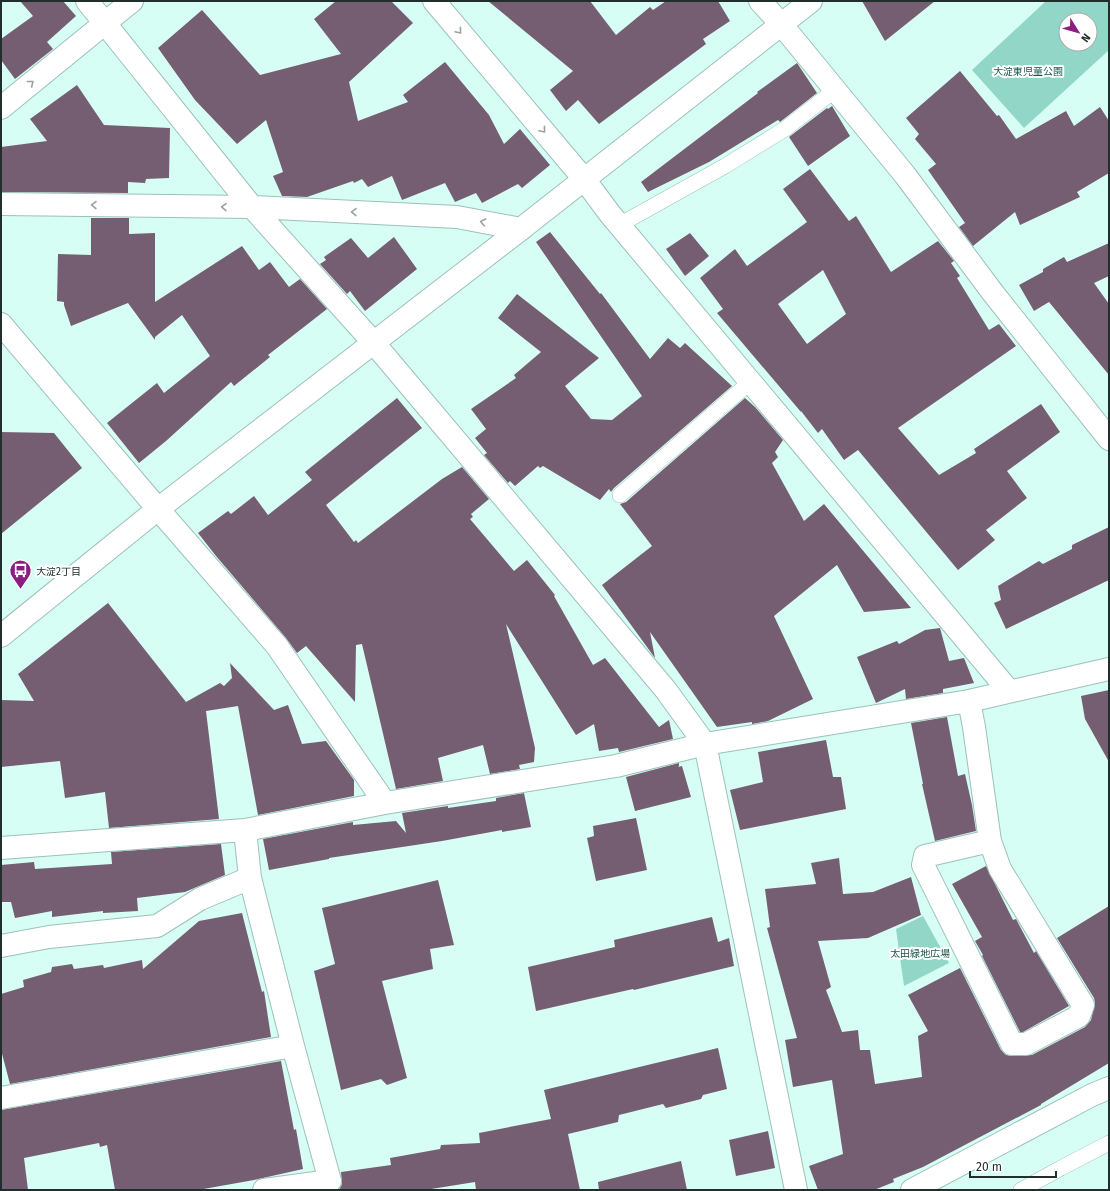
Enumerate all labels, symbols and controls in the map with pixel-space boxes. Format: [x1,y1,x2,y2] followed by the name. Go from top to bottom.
[1058,12,1098,52] north arrow
[455,26,462,33] one-way arrow
[1078,31,1093,45] text: N
[993,66,1063,78] park label: 大淀東児童公園
[27,80,34,87] one-way arrow
[539,126,546,133] one-way arrow
[91,201,97,209] one-way arrow
[221,203,227,211] one-way arrow
[351,208,357,216] one-way arrow
[480,218,486,227] one-way arrow
[7,558,33,591] bus stop icon: 大淀2丁目
[36,566,81,578] place label: 大淀2丁目
[890,948,950,960] park label: 太田緑地広場
[970,1153,1056,1179] scale bar
[976,1160,1002,1174] text: 20 m

